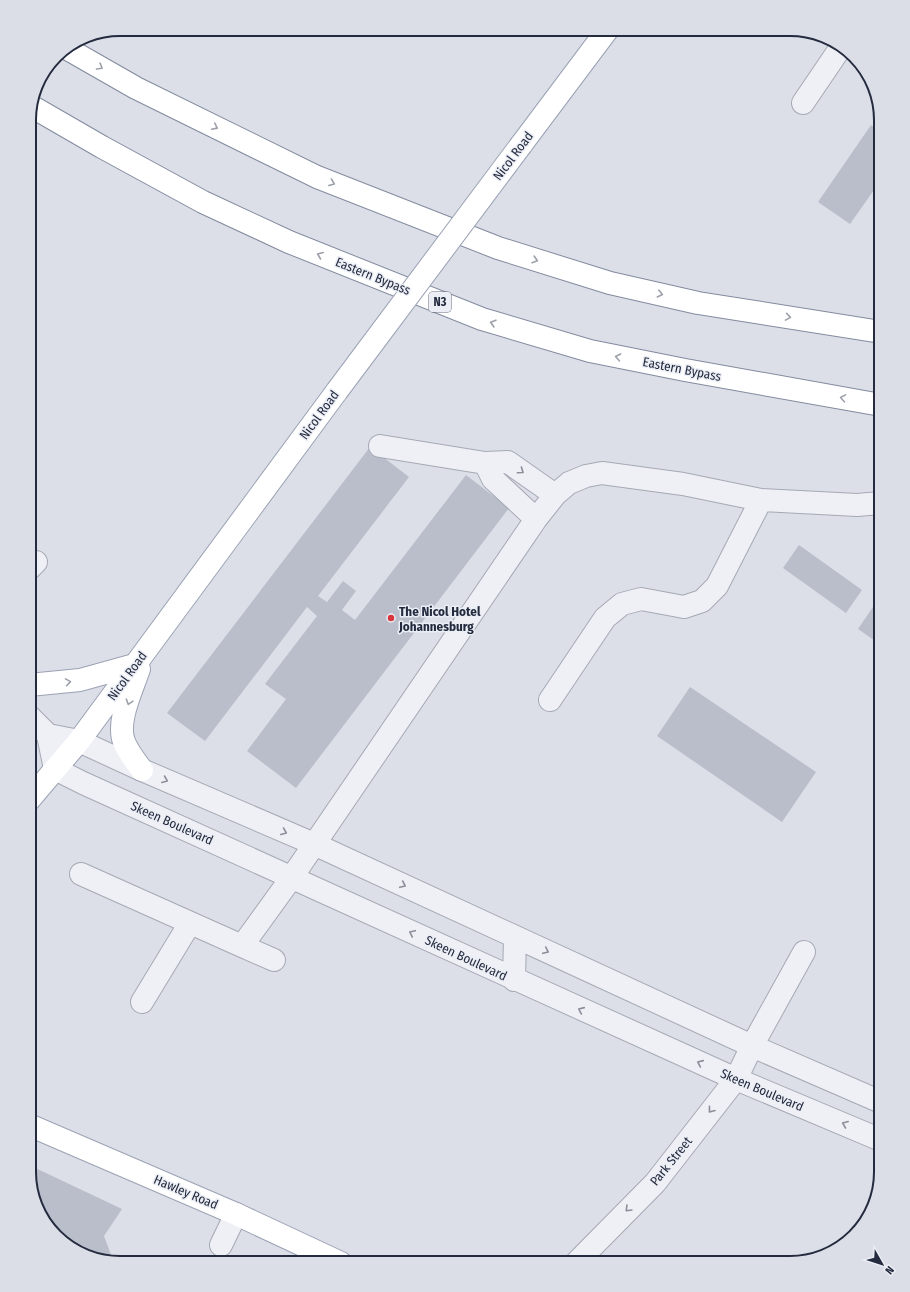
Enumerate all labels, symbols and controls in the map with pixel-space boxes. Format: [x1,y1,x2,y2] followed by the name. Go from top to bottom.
[96,63,103,70] one-way arrow
[211,122,219,130] one-way arrow
[490,129,536,183] street label: Nicol Road
[329,179,336,187] one-way arrow
[316,251,323,259] one-way arrow
[333,254,413,298] street label: Eastern Bypass
[531,255,538,264] one-way arrow
[657,290,663,298] one-way arrow
[429,292,451,312] road number: N3
[785,312,791,321] one-way arrow
[490,319,497,328] one-way arrow
[615,353,621,361] one-way arrow
[641,354,723,384] street label: Eastern Bypass
[296,388,342,442] street label: Nicol Road
[839,394,846,403] one-way arrow
[517,466,524,474] one-way arrow
[398,604,481,634] place label: The Nicol Hotel Johannesburg
[386,613,396,623] marker: The Nicol Hotel Johannesburg
[104,649,150,703] street label: Nicol Road
[65,678,71,687] one-way arrow
[125,698,133,705] one-way arrow
[161,776,168,784] one-way arrow
[128,798,216,848] street label: Skeen Boulevard
[281,827,288,835] one-way arrow
[399,880,406,888] one-way arrow
[408,930,416,938] one-way arrow
[423,932,509,984] street label: Skeen Boulevard
[542,946,550,954] one-way arrow
[578,1007,585,1015] one-way arrow
[696,1060,704,1068] one-way arrow
[718,1066,806,1114] street label: Skeen Boulevard
[709,1105,716,1112] one-way arrow
[842,1121,849,1129] one-way arrow
[647,1133,696,1188] street label: Park Street
[152,1172,220,1212] street label: Hawley Road
[625,1204,633,1212] one-way arrow
[862,1244,902,1284] north arrow
[882,1263,897,1277] text: N

